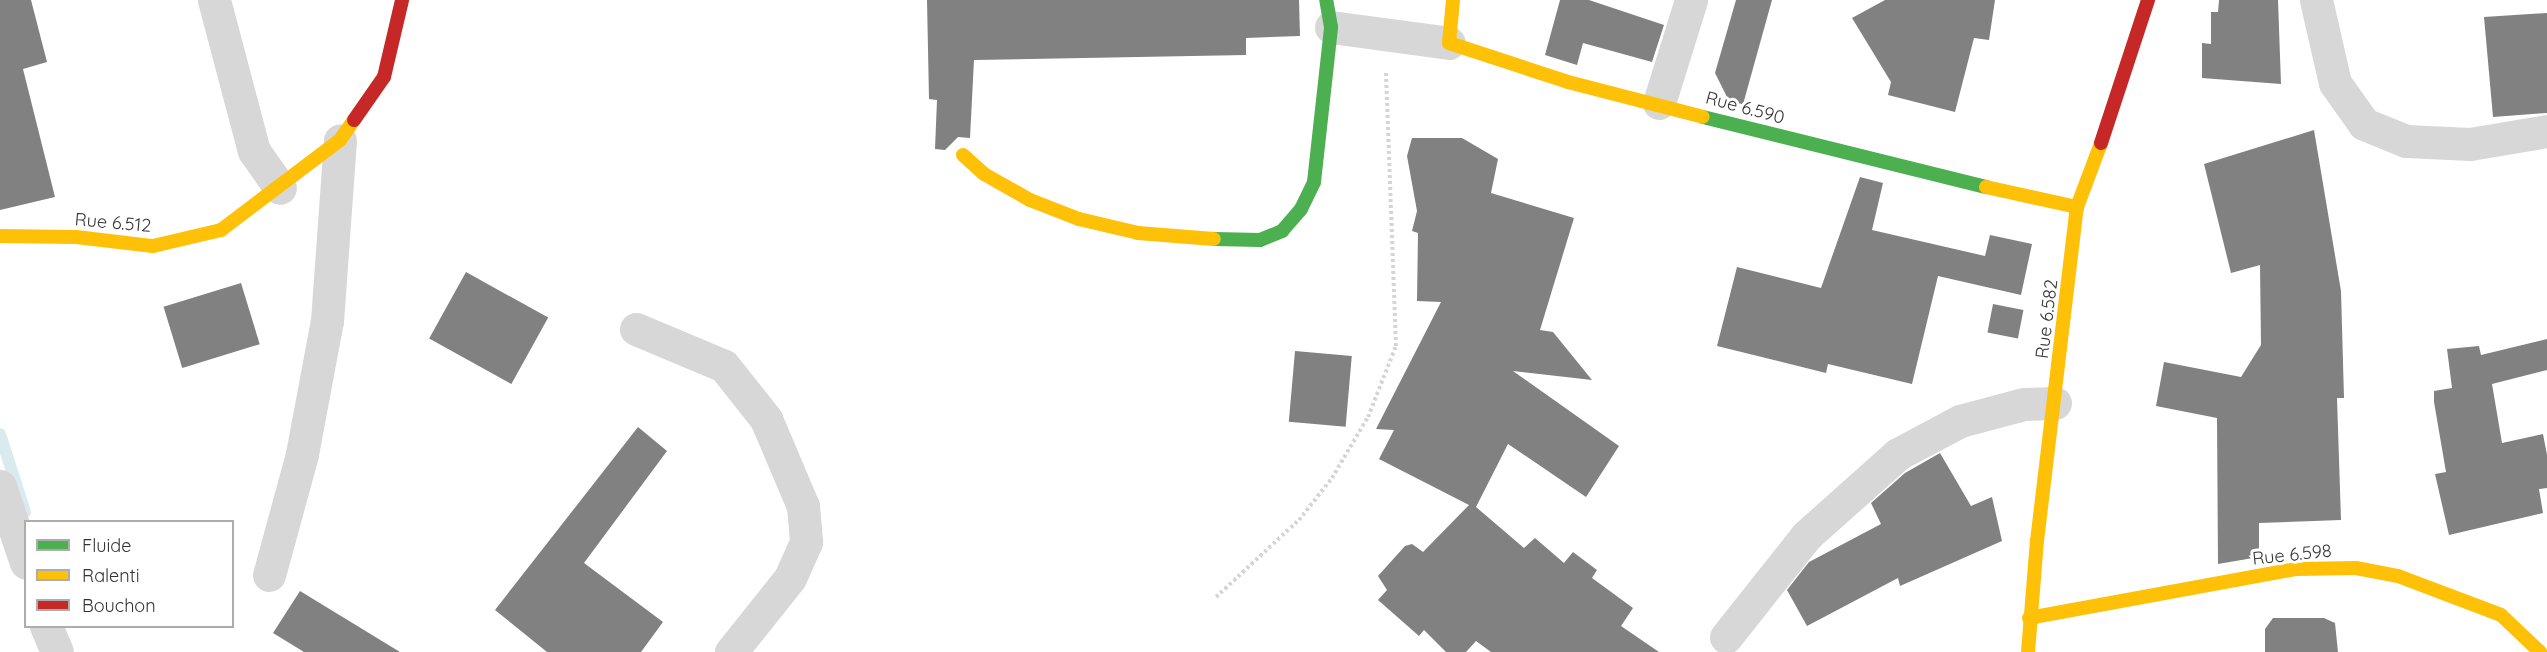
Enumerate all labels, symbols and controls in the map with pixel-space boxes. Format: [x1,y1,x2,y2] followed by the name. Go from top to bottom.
[1703,87,1787,129] street label: Rue 6.590
[74,209,152,237] street label: Rue 6.512
[2031,278,2063,360] street label: Rue 6.582
[24,520,234,628] legend
[82,534,131,557] text: Fluide
[2251,540,2333,570] street label: Rue 6.598
[82,564,140,587] text: Ralenti
[82,594,156,617] text: Bouchon

